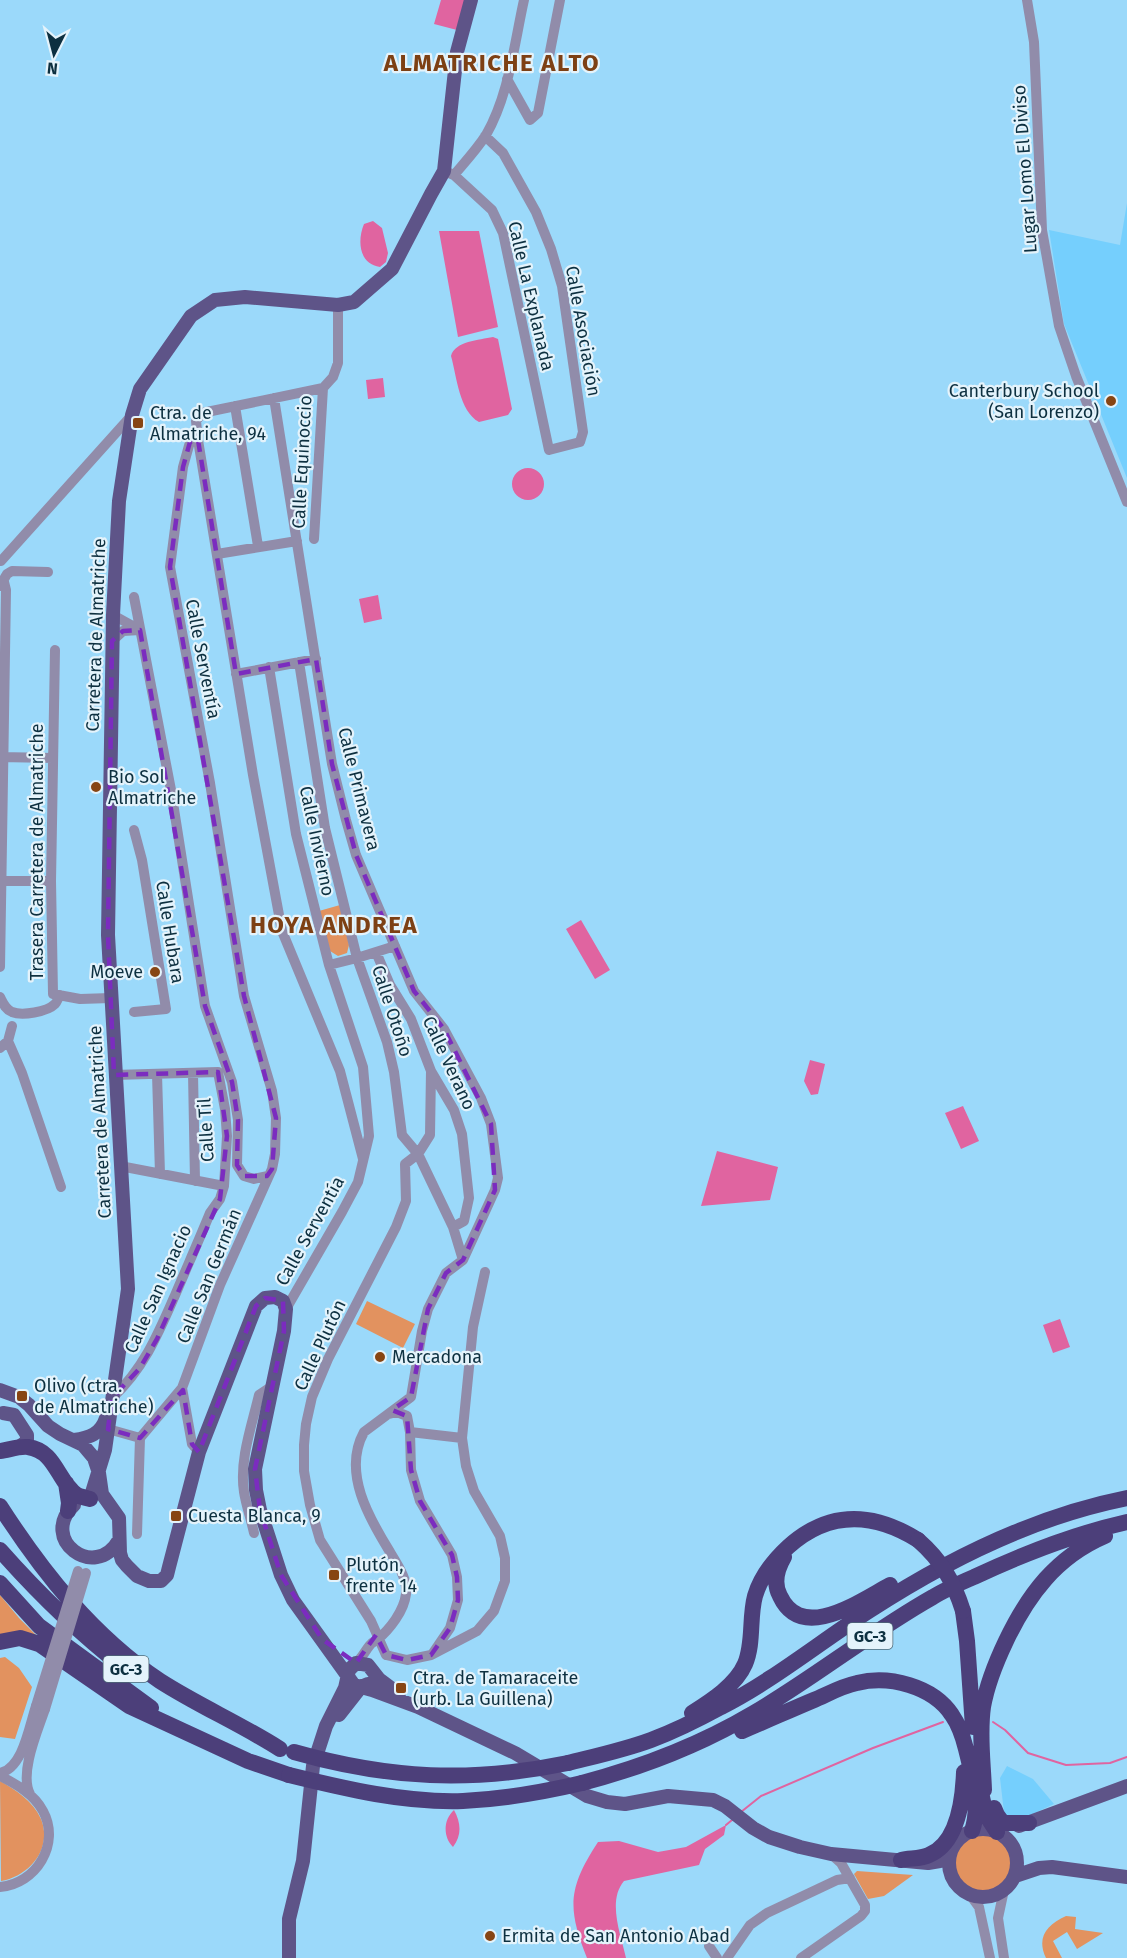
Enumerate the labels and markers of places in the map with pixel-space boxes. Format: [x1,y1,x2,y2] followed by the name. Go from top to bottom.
[949,380,1099,423] place label: Canterbury School (San Lorenzo)
[1104,394,1118,408] marker: Canterbury School (San Lorenzo)
[150,402,266,445] place label: Ctra. de Almatriche, 94
[131,416,145,430] marker: Ctra. de Almatriche, 94
[108,766,196,809] place label: Bio Sol Almatriche
[89,780,103,794] marker: Bio Sol Almatriche
[90,961,143,983] place label: Moeve
[148,965,162,979] marker: Moeve
[392,1346,482,1368] place label: Mercadona
[373,1350,387,1364] marker: Mercadona
[34,1375,154,1418] place label: Olivo (ctra. de Almatriche)
[15,1389,29,1403] marker: Olivo (ctra. de Almatriche)
[188,1505,321,1527] place label: Cuesta Blanca, 9
[169,1509,183,1523] marker: Cuesta Blanca, 9
[346,1554,417,1597] place label: Plutón, frente 14
[327,1568,341,1582] marker: Plutón, frente 14
[413,1667,578,1710] place label: Ctra. de Tamaraceite (urb. La Guillena)
[394,1681,408,1695] marker: Ctra. de Tamaraceite (urb. La Guillena)
[502,1925,730,1947] place label: Ermita de San Antonio Abad
[483,1929,497,1943] marker: Ermita de San Antonio Abad

